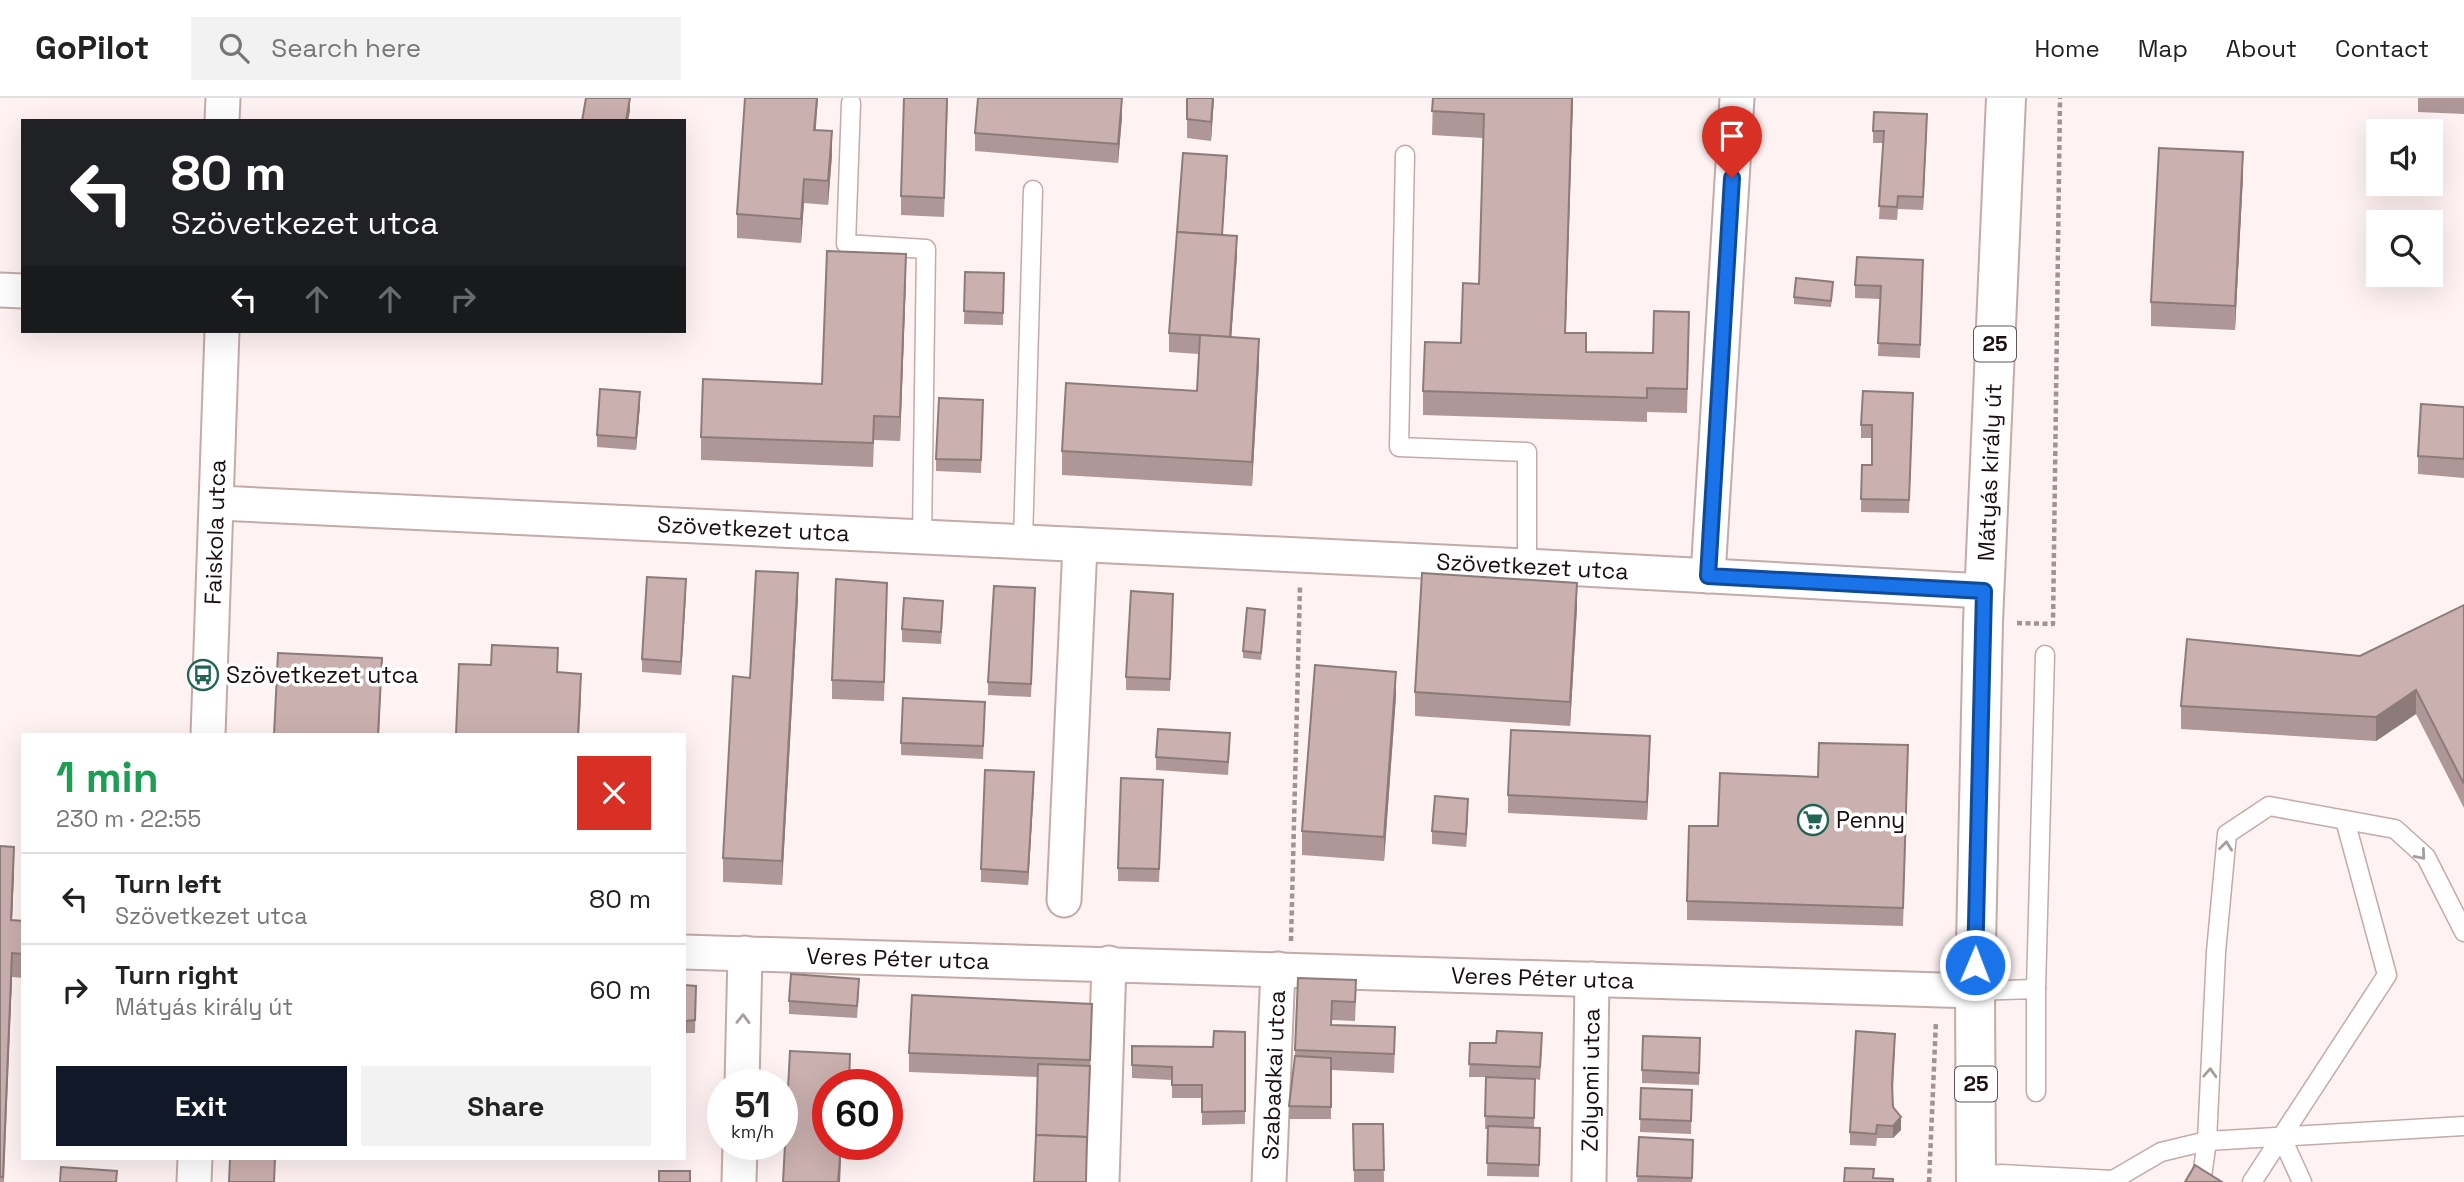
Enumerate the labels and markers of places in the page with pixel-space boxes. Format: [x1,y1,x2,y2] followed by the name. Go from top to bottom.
[1702,106,1762,178] pin
[186,658,220,692] bus stop icon: Szövetkezet utca
[226,660,418,690] place label: Szövetkezet utca
[1796,803,1830,837] supermarket icon: Penny
[1836,805,1905,835] place label: Penny

